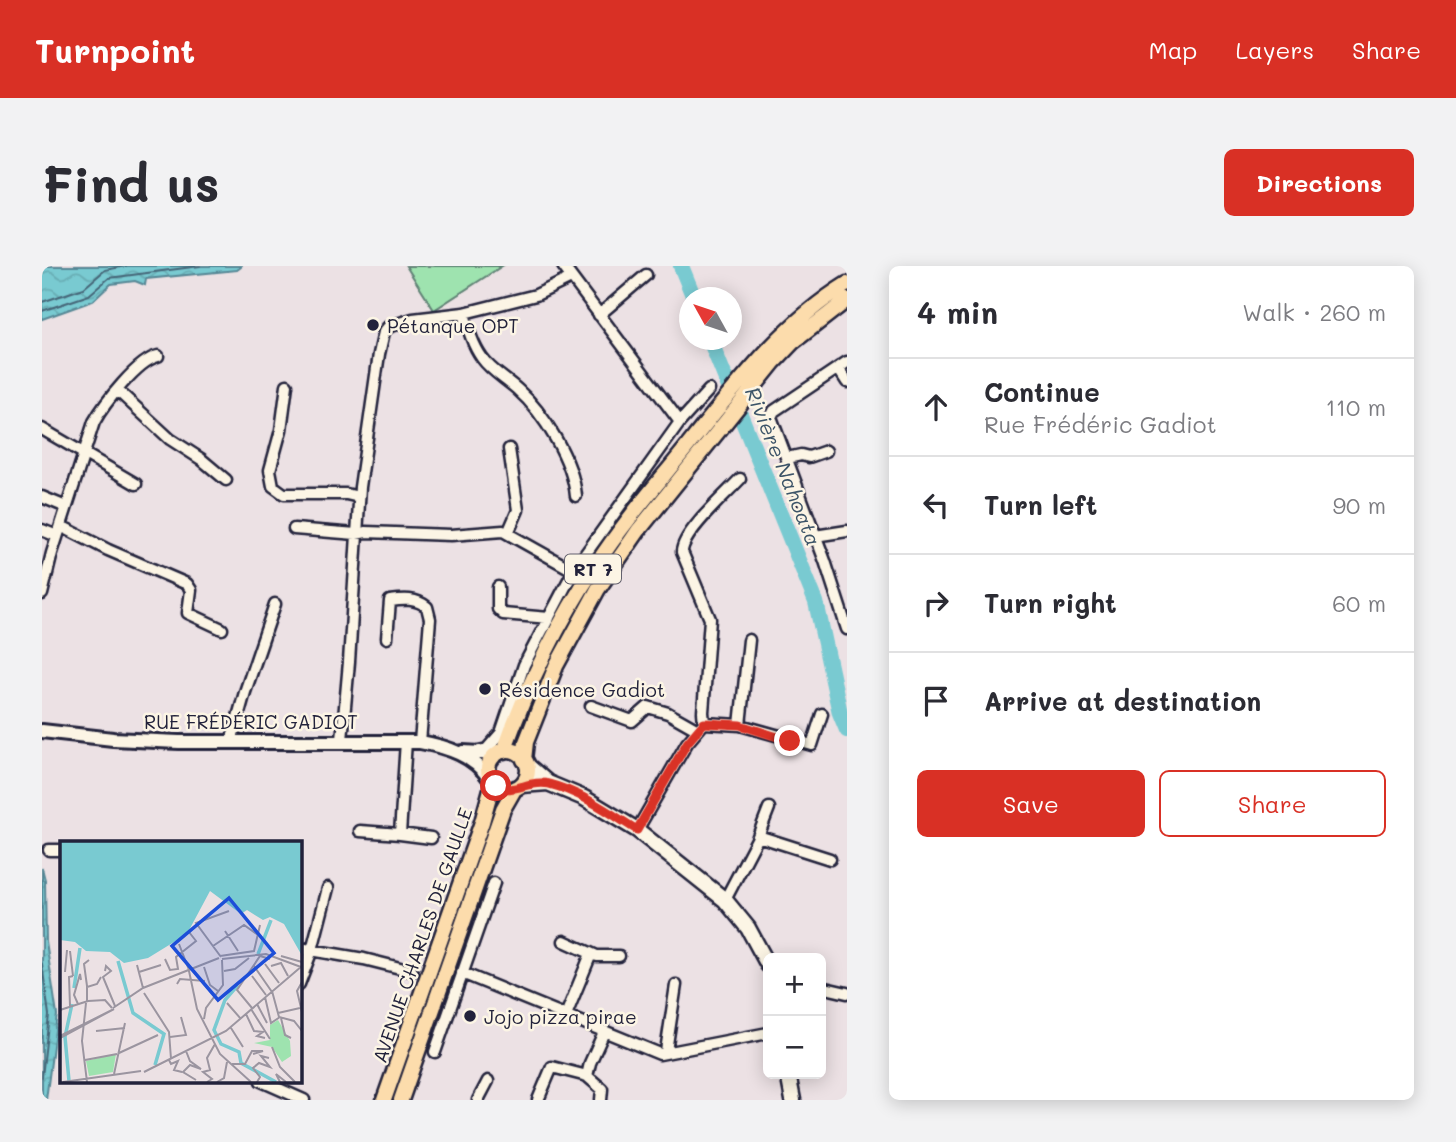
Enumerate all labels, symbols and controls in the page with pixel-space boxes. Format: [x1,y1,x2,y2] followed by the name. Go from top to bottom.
[35,28,195,71] text: Turnpoint
[1149,34,1197,65] text: Map
[1235,34,1314,65] text: Layers
[1352,34,1421,65] text: Share
[1224,149,1414,216] button: Directions
[42,151,220,214] text: Find us
[679,287,742,350] north arrow
[917,292,998,332] text: 4 min
[1242,297,1386,327] text: Walk · 260 m
[387,313,519,338] place label: Pétanque OPT
[365,317,381,333] marker: Pétanque OPT
[984,375,1100,409] text: Continue
[740,383,828,549] water label: Rivière Nahoata
[917,388,955,426] icon: ahead
[1326,392,1386,422] text: 110 m
[984,409,1217,439] text: Rue Frédéric Gadiot
[917,486,955,524] icon: left
[984,488,1097,522] text: Turn left
[1333,490,1386,520] text: 90 m
[565,554,621,584] road number: RT 7
[917,584,955,622] icon: right
[984,586,1117,620] text: Turn right
[1332,588,1386,618] text: 60 m
[499,677,665,702] place label: Résidence Gadiot
[477,681,493,697] marker: Résidence Gadiot
[917,682,955,720] icon: arrive
[984,684,1261,718] text: Arrive at destination
[144,709,358,734] street label: RUE FRÉDÉRIC GADIOT
[774,725,805,756] route end
[480,770,511,801] route start
[917,770,1145,837] button: Save
[1159,770,1386,837] button: Share
[367,804,477,1066] street label: AVENUE CHARLES DE GAULLE
[60,841,301,1082] inset map
[763,953,826,1079] map controls
[763,953,826,1016] button: +
[484,1004,637,1029] place label: Jojo pizza pirae
[462,1008,478,1024] marker: Jojo pizza pirae
[763,1016,826,1079] button: −

